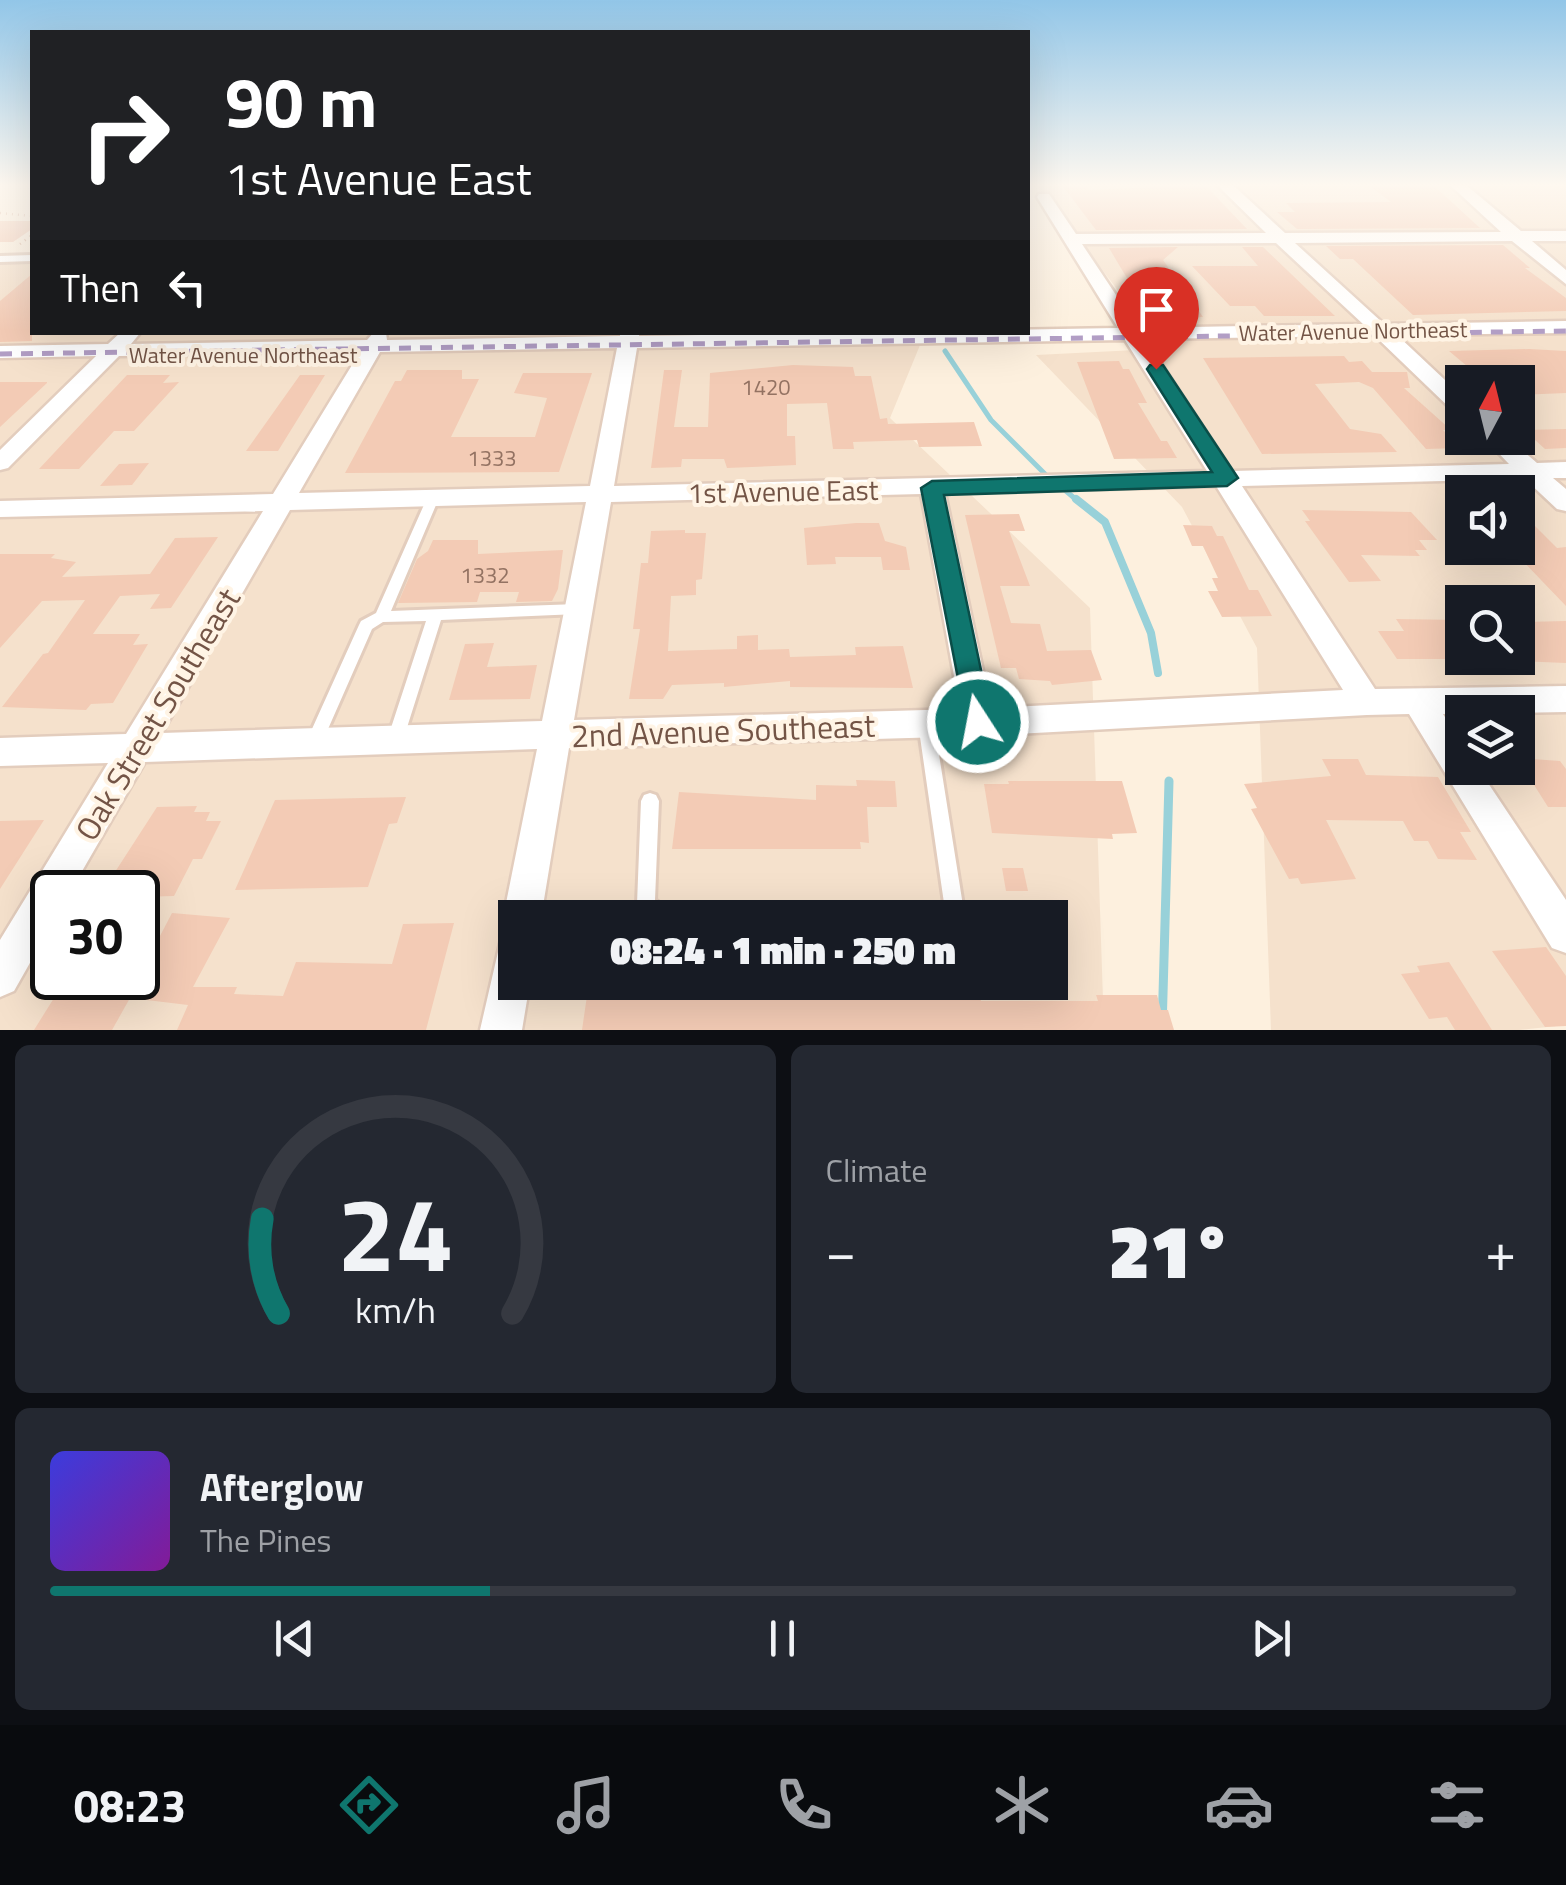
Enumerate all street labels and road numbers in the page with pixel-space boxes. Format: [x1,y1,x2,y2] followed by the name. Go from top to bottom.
[1238,312,1468,350] street label: Water Avenue Northeast
[129,338,358,372] street label: Water Avenue Northeast
[687,468,879,514] street label: 1st Avenue East
[63,579,251,849] street label: Oak Street Southeast
[570,701,876,759] street label: 2nd Avenue Southeast

